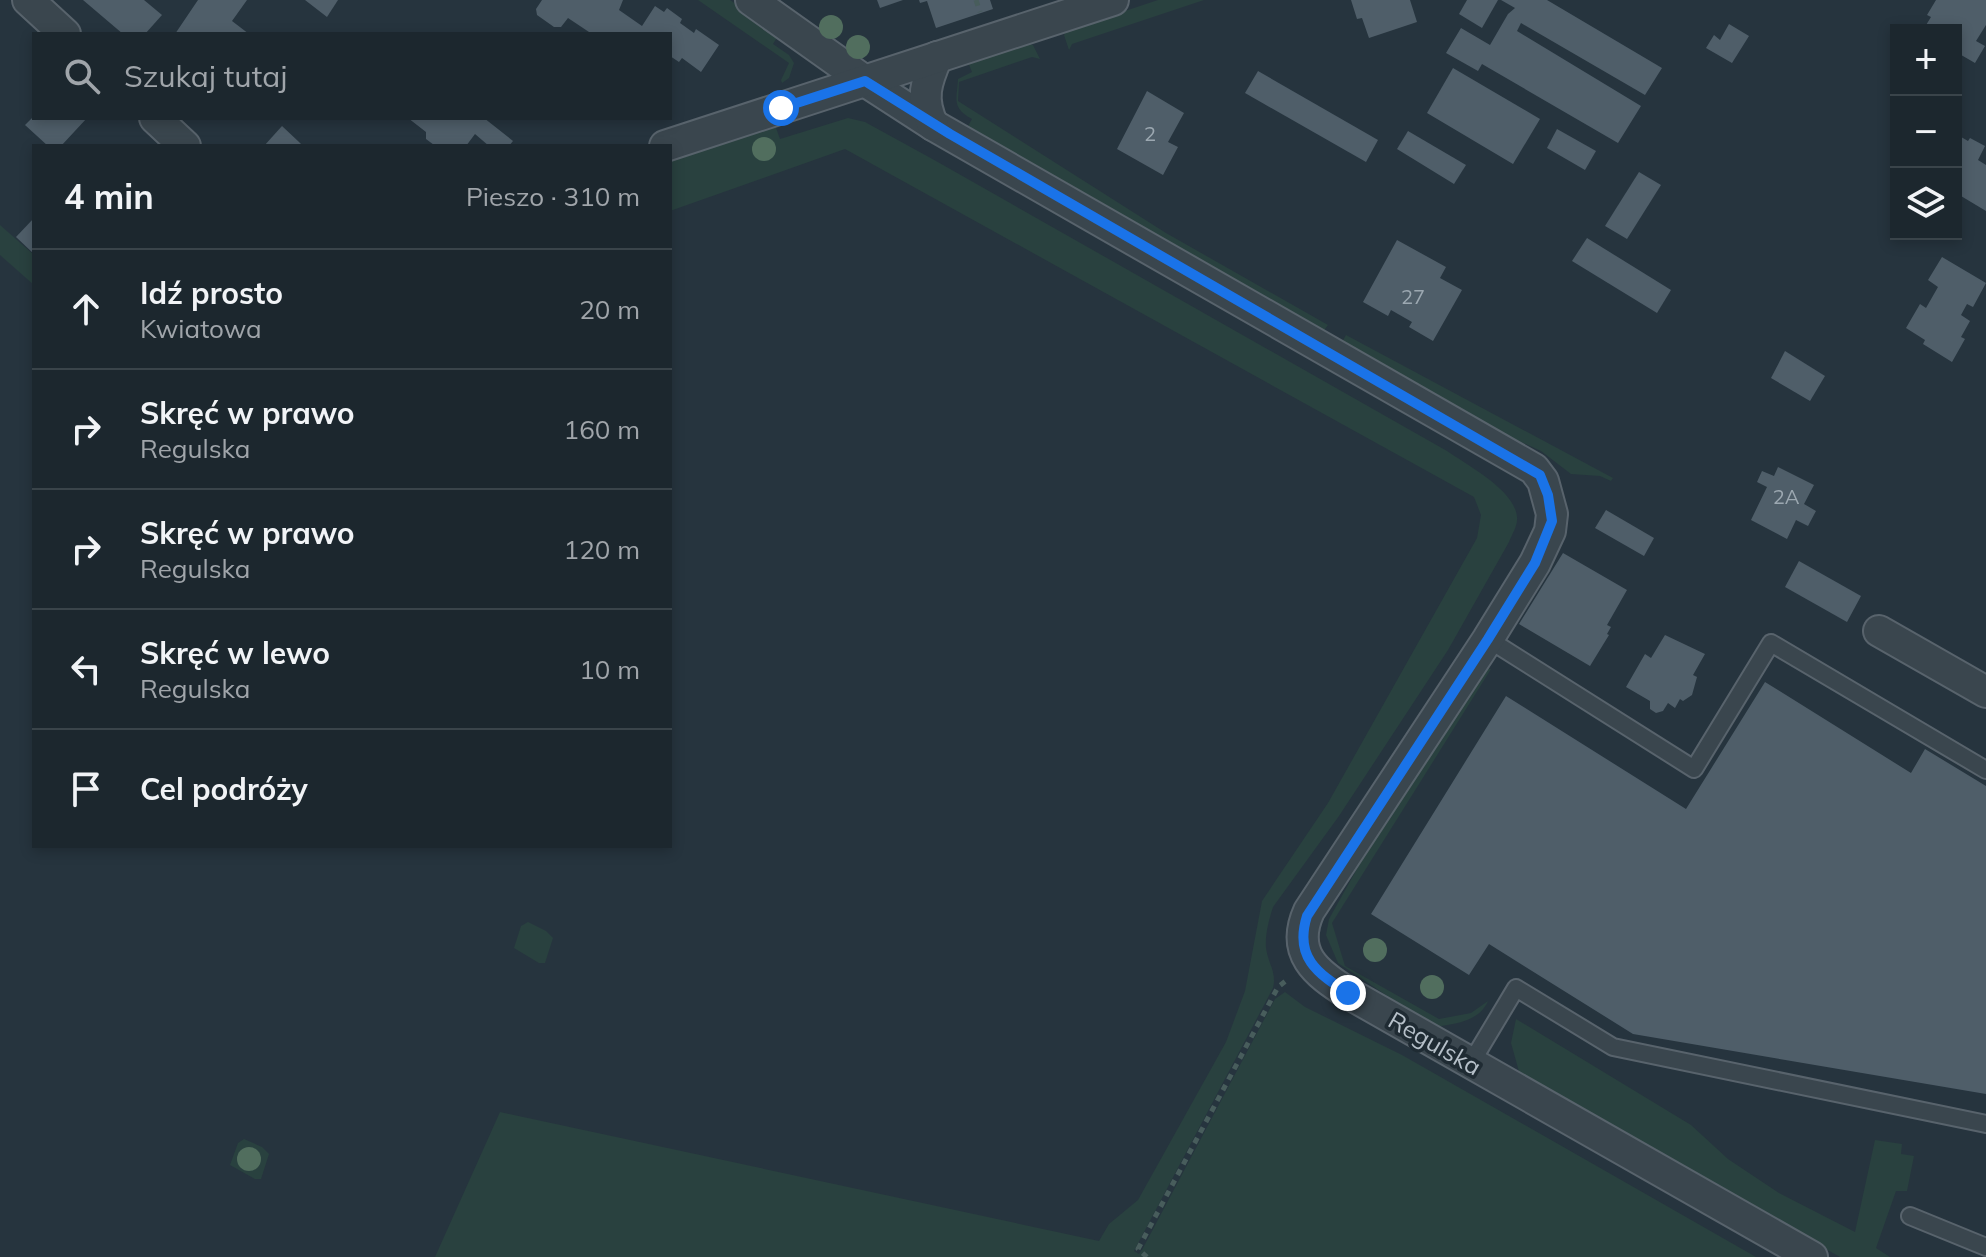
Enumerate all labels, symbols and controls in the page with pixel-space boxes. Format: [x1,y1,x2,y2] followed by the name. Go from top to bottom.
[1890,24,1962,240] map controls
[1890,24,1962,96] button: +
[32,32,672,120] search box
[60,54,104,98] icon: search
[124,57,287,95] text: Szukaj tutaj
[763,90,799,126] route start
[1890,96,1962,168] button: −
[1144,121,1156,146] house number: 2
[1890,168,1962,240] button: layers
[64,175,154,218] text: 4 min
[466,180,640,213] text: Pieszo · 310 m
[140,274,283,312] text: Idź prosto
[1401,284,1425,309] house number: 27
[64,287,108,331] icon: ahead
[579,293,640,326] text: 20 m
[140,312,262,345] text: Kwiatowa
[140,394,355,432] text: Skręć w prawo
[64,407,108,451] icon: right
[564,413,640,446] text: 160 m
[140,432,250,465] text: Regulska
[1773,484,1800,509] house number: 2A
[140,514,355,552] text: Skręć w prawo
[64,527,108,571] icon: right
[564,533,640,566] text: 120 m
[140,552,250,585] text: Regulska
[140,634,330,672] text: Skręć w lewo
[64,647,108,691] icon: left
[579,653,640,686] text: 10 m
[140,672,250,705] text: Regulska
[64,767,108,811] icon: arrive
[140,770,308,808] text: Cel podróży
[1330,975,1366,1011] route end
[1383,1005,1487,1081] street label: Regulska

